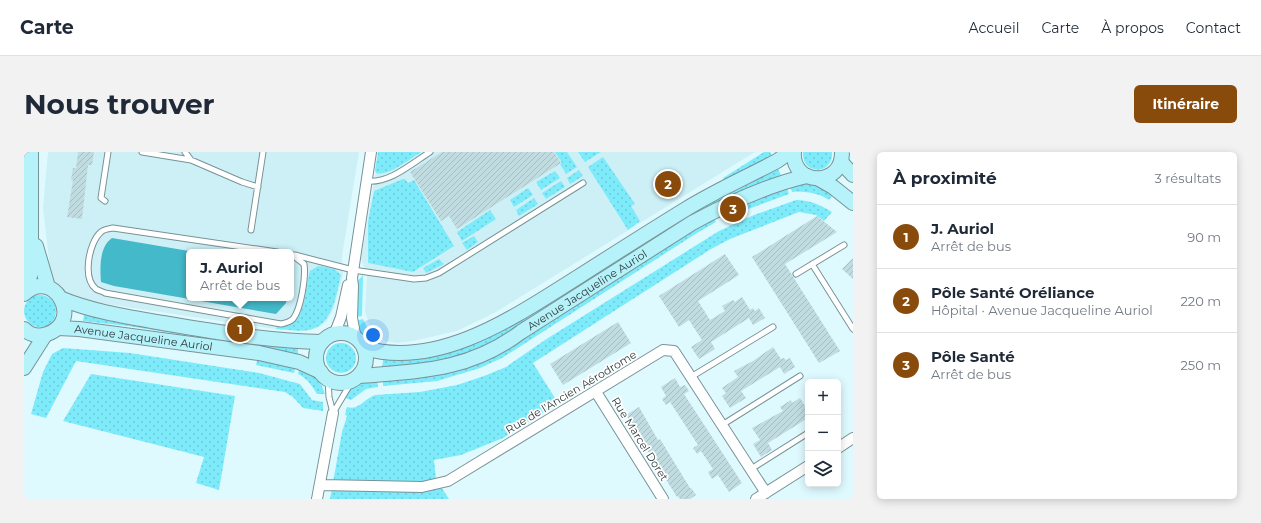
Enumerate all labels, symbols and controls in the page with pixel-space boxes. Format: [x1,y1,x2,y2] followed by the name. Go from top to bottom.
[20,16,74,39] text: Carte
[969,19,1020,37] text: Accueil
[1042,19,1079,37] text: Carte
[1101,19,1164,37] text: À propos
[1186,19,1241,37] text: Contact
[1134,85,1237,123] button: Itinéraire
[24,87,215,121] text: Nous trouver
[893,168,997,188] text: À proximité
[655,169,681,199] pin: 2
[1155,170,1221,186] text: 3 résultats
[720,194,746,224] pin: 3
[931,219,994,238] text: J. Auriol
[903,229,909,245] text: 1
[1187,229,1221,245] text: 90 m
[931,238,1011,254] text: Arrêt de bus
[525,247,650,333] street label: Avenue Jacqueline Auriol
[186,249,294,301] popup
[200,258,263,277] text: J. Auriol
[200,277,280,293] text: Arrêt de bus
[931,283,1094,302] text: Pôle Santé Oréliance
[902,293,910,309] text: 2
[1180,293,1221,309] text: 220 m
[931,302,1153,318] text: Hôpital · Avenue Jacqueline Auriol
[227,314,253,344] pin: 1
[74,322,213,354] street label: Avenue Jacqueline Auriol
[363,325,383,345] your location
[503,347,639,437] street label: Rue de l'Ancien Aérodrome
[931,347,1015,366] text: Pôle Santé
[902,357,910,373] text: 3
[1180,357,1221,373] text: 250 m
[931,366,1011,382] text: Arrêt de bus
[805,379,841,487] map controls
[805,379,841,415] button: +
[609,395,672,484] street label: Rue Marcel Doret
[805,415,841,451] button: −
[805,451,841,487] button: layers

